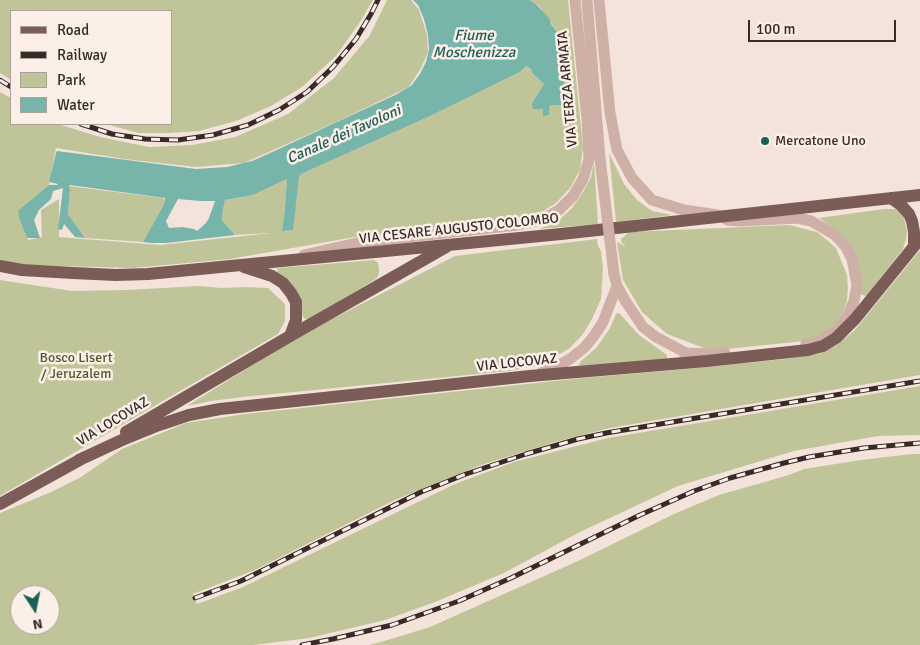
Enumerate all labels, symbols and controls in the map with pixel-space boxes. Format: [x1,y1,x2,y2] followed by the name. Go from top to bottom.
[10,10,172,125] legend
[750,10,898,42] scale bar
[756,20,796,38] text: 100 m
[57,21,89,39] text: Road
[433,27,515,62] water label: Fiume Moschenizza
[555,30,581,148] street label: VIA TERZA ARMATA
[57,46,107,64] text: Railway
[57,71,86,89] text: Park
[57,96,95,114] text: Water
[284,102,404,168] water label: Canale dei Tavoloni
[775,133,866,149] place label: Mercatone Uno
[759,135,771,147] marker: Mercatone Uno
[358,210,560,248] street label: VIA CESARE AUGUSTO COLOMBO
[39,350,113,382] park label: Bosco Lisert / Jeruzalem
[476,350,558,376] street label: VIA LOCOVAZ
[74,394,152,450] street label: VIA LOCOVAZ
[10,585,60,635] north arrow
[31,615,44,634] text: N

